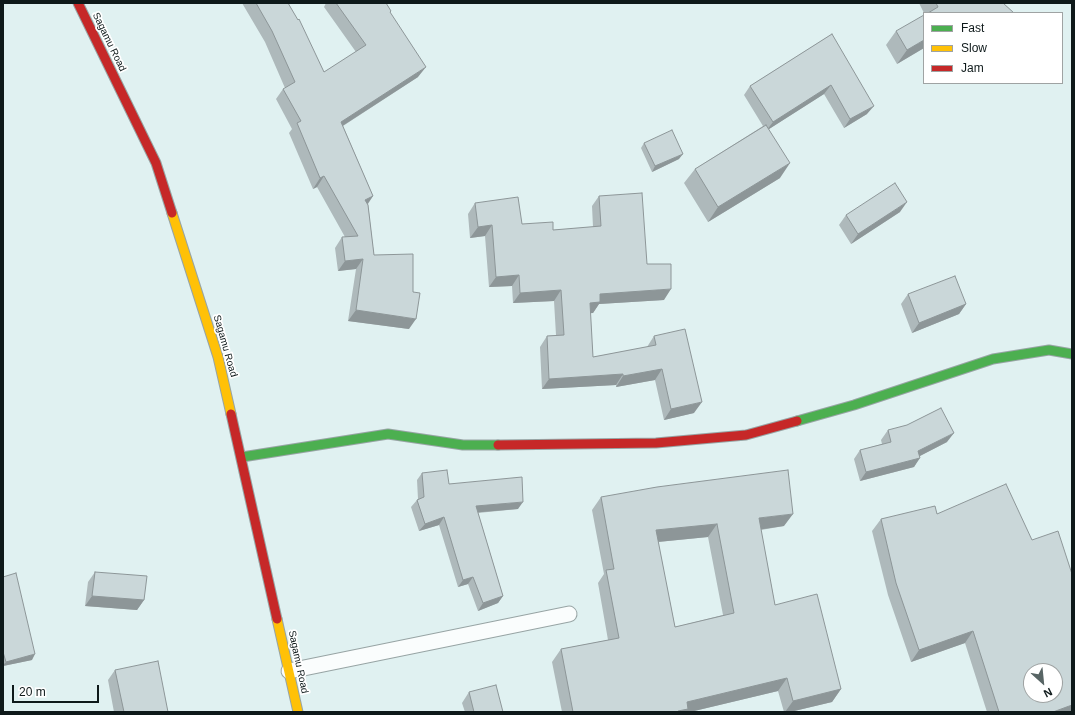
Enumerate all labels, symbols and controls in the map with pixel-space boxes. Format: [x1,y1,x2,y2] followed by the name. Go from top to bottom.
[90,11,128,73] street label: Sagamu Road
[923,12,1063,84] legend
[961,21,984,35] text: Fast
[961,41,987,55] text: Slow
[961,61,984,75] text: Jam
[210,314,240,378] street label: Sagamu Road
[285,629,311,695] street label: Sagamu Road
[1023,663,1063,703] north arrow
[14,677,101,703] scale bar
[19,685,46,699] text: 20 m
[1042,686,1054,700] text: N

